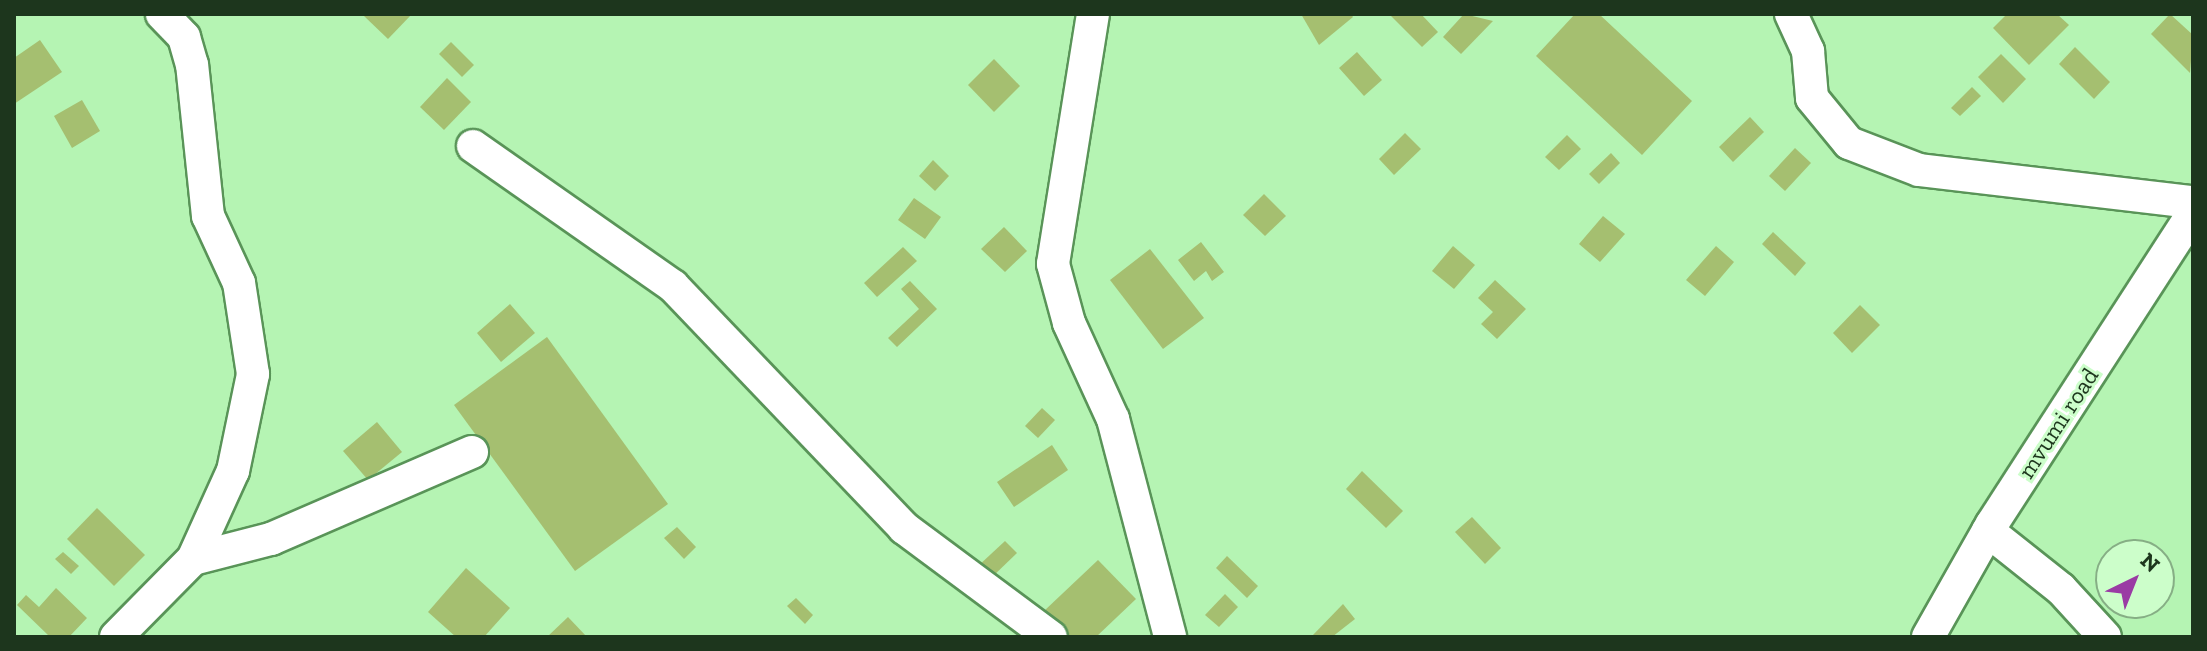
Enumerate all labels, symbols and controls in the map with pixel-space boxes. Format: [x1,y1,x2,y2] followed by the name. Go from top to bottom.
[2012,362,2104,484] street label: mvumi road
[2095,539,2175,619] north arrow
[2135,547,2166,578] text: N

